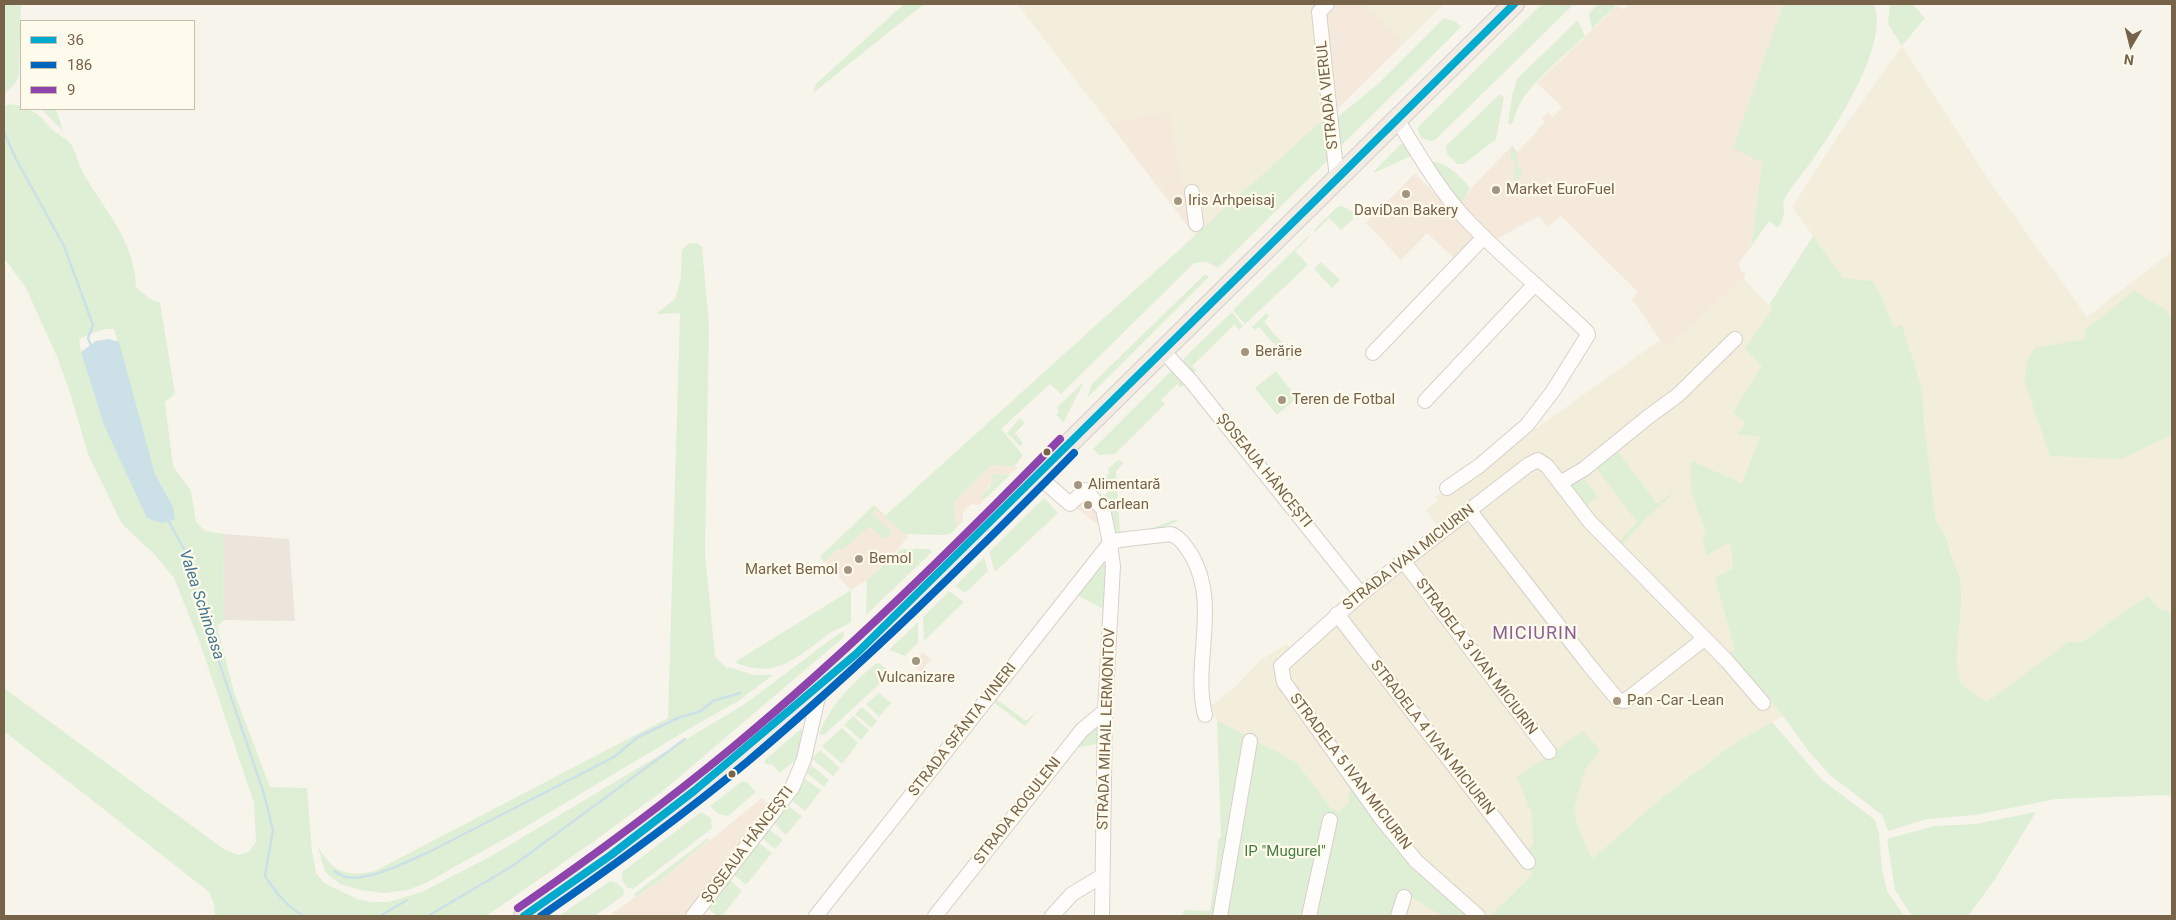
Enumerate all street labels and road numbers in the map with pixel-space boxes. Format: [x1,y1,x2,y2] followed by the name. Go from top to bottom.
[1313,40,1343,150] street label: STRADA VIERUL
[1213,411,1315,531] street label: ȘOSEAUA HÂNCEȘTI
[1340,501,1478,615] street label: STRADA IVAN MICIURIN
[1411,575,1541,739] street label: STRADELA 3 IVAN MICIURIN
[1094,628,1120,830] street label: STRADA MIHAIL LERMONTOV
[1366,657,1498,819] street label: STRADELA 4 IVAN MICIURIN
[905,660,1021,800] street label: STRADA SFÂNTA VINERI
[1285,690,1415,854] street label: STRADELA 5 IVAN MICIURIN
[971,754,1065,868] street label: STRADA ROGULENI
[698,783,798,907] street label: ȘOSEAUA HÂNCEȘTI

